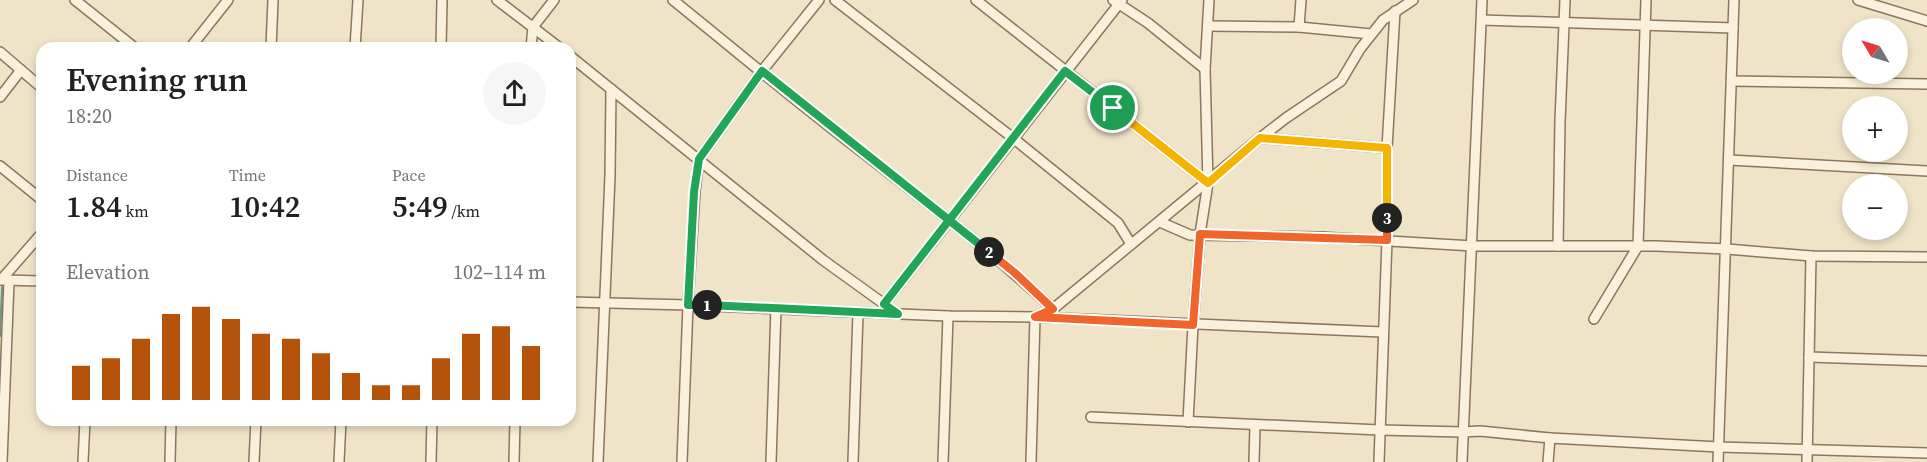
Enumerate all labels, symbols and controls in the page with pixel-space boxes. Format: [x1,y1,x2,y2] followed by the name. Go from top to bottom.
[1842,18,1908,84] north arrow
[1842,18,1908,240] map controls
[66,57,248,102] text: Evening run
[483,62,546,125] button: share
[1087,82,1138,133] pin
[1096,91,1129,124] icon: arrive
[1842,96,1908,162] button: +
[66,102,112,130] text: 18:20
[66,164,128,186] text: Distance
[229,164,266,186] text: Time
[392,164,426,186] text: Pace
[1842,174,1908,240] button: −
[66,186,122,227] text: 1.84
[229,186,300,227] text: 10:42
[392,186,448,227] text: 5:49
[122,200,149,222] text: km
[448,200,480,222] text: /km
[1372,203,1402,233] pin: 3
[1383,207,1391,229] text: 3
[974,237,1004,267] pin: 2
[985,241,993,263] text: 2
[66,258,150,286] text: Elevation
[453,258,546,286] text: 102–114 m
[692,290,722,320] pin: 1
[703,294,711,316] text: 1

